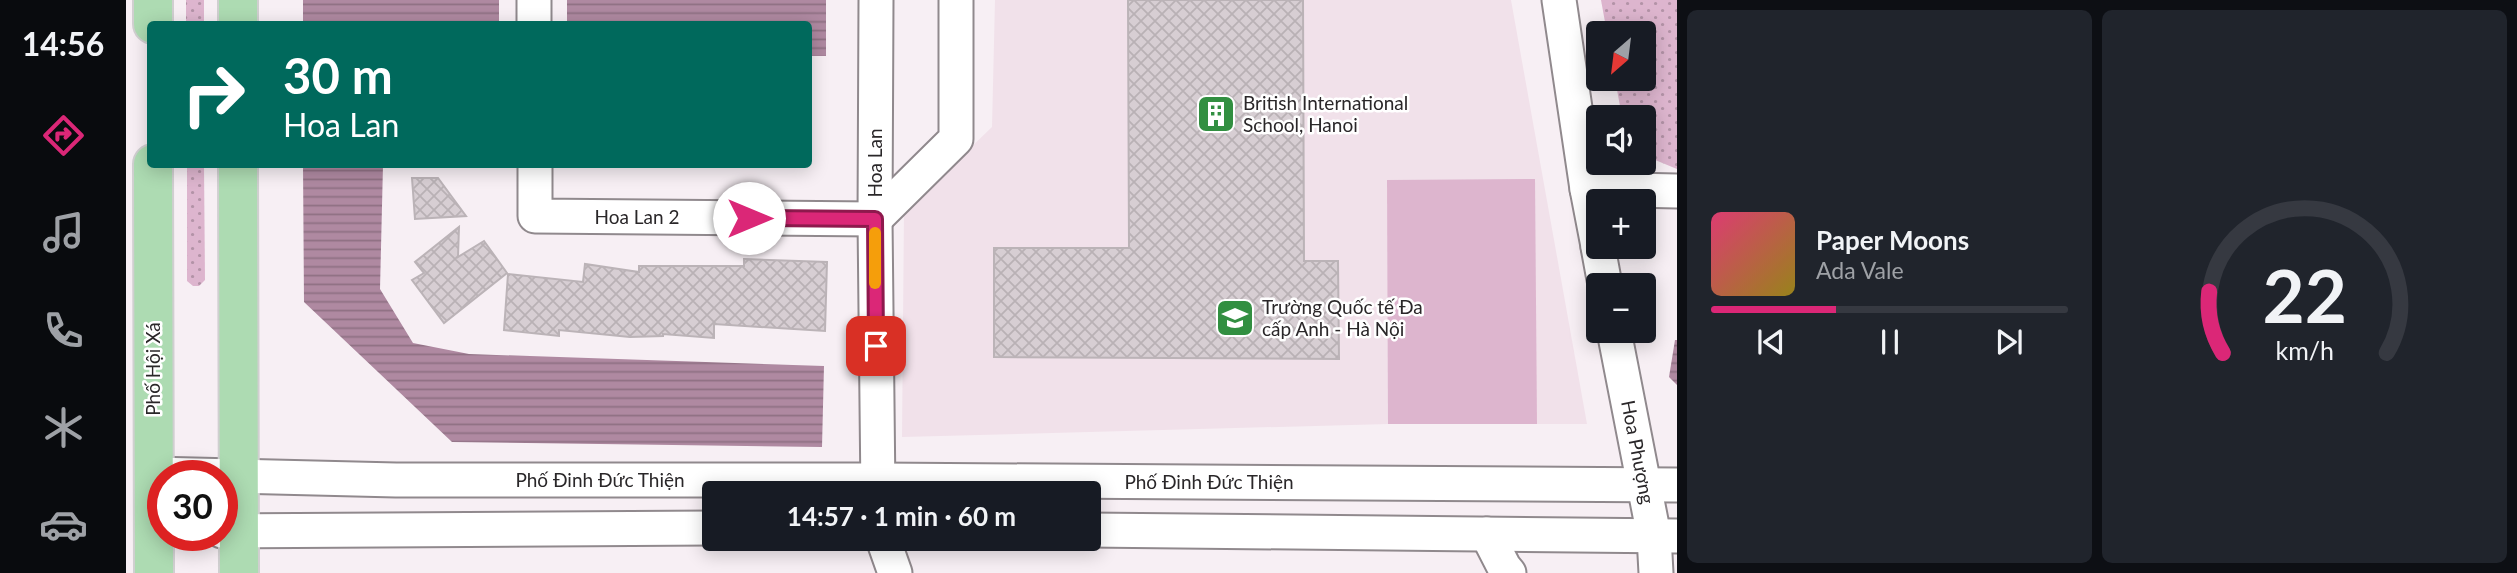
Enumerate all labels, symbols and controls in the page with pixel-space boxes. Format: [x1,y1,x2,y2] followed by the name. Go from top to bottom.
[1586,21,1656,91] north arrow
[1586,21,1656,343] map controls
[22,24,104,63] text: 14:56
[283,46,393,104] text: 30 m
[168,49,259,140] icon: right
[1243,91,1408,136] place label: British International School, Hanoi
[1195,93,1237,135] building icon: British International School, Hanoi
[283,105,399,144] text: Hoa Lan
[1586,105,1656,175] button: sound
[39,111,88,160] icon: directions
[863,128,886,198] street label: Hoa Lan
[712,181,786,255] position arrow
[1586,189,1656,259] button: +
[595,205,679,228] street label: Hoa Lan 2
[39,208,88,257] icon: music
[1816,224,1969,256] text: Paper Moons
[2262,251,2347,339] text: 22
[1816,256,1904,284] text: Ada Vale
[1586,273,1656,343] button: −
[1262,295,1423,340] place label: Trường Quốc tế Đa cấp Anh - Hà Nội
[1214,297,1256,339] school or university icon: Trường Quốc tế Đa cấp Anh - Hà Nội
[39,306,88,355] icon: phone
[846,316,906,376] pin
[141,322,164,416] street label: Phố Hội Xá
[1752,323,1790,361] icon: previous
[1871,323,1909,361] icon: pause
[1990,323,2028,361] icon: next
[857,327,895,365] icon: arrive
[2275,334,2334,364] text: km/h
[1617,398,1660,506] street label: Hoa Phượng
[39,403,88,452] icon: climate
[147,460,238,551] speed limit sign: 30
[515,468,685,491] street label: Phố Đinh Đức Thiện
[1124,470,1294,493] street label: Phố Đinh Đức Thiện
[39,500,88,549] icon: car
[787,500,1016,532] text: 14:57 · 1 min · 60 m

